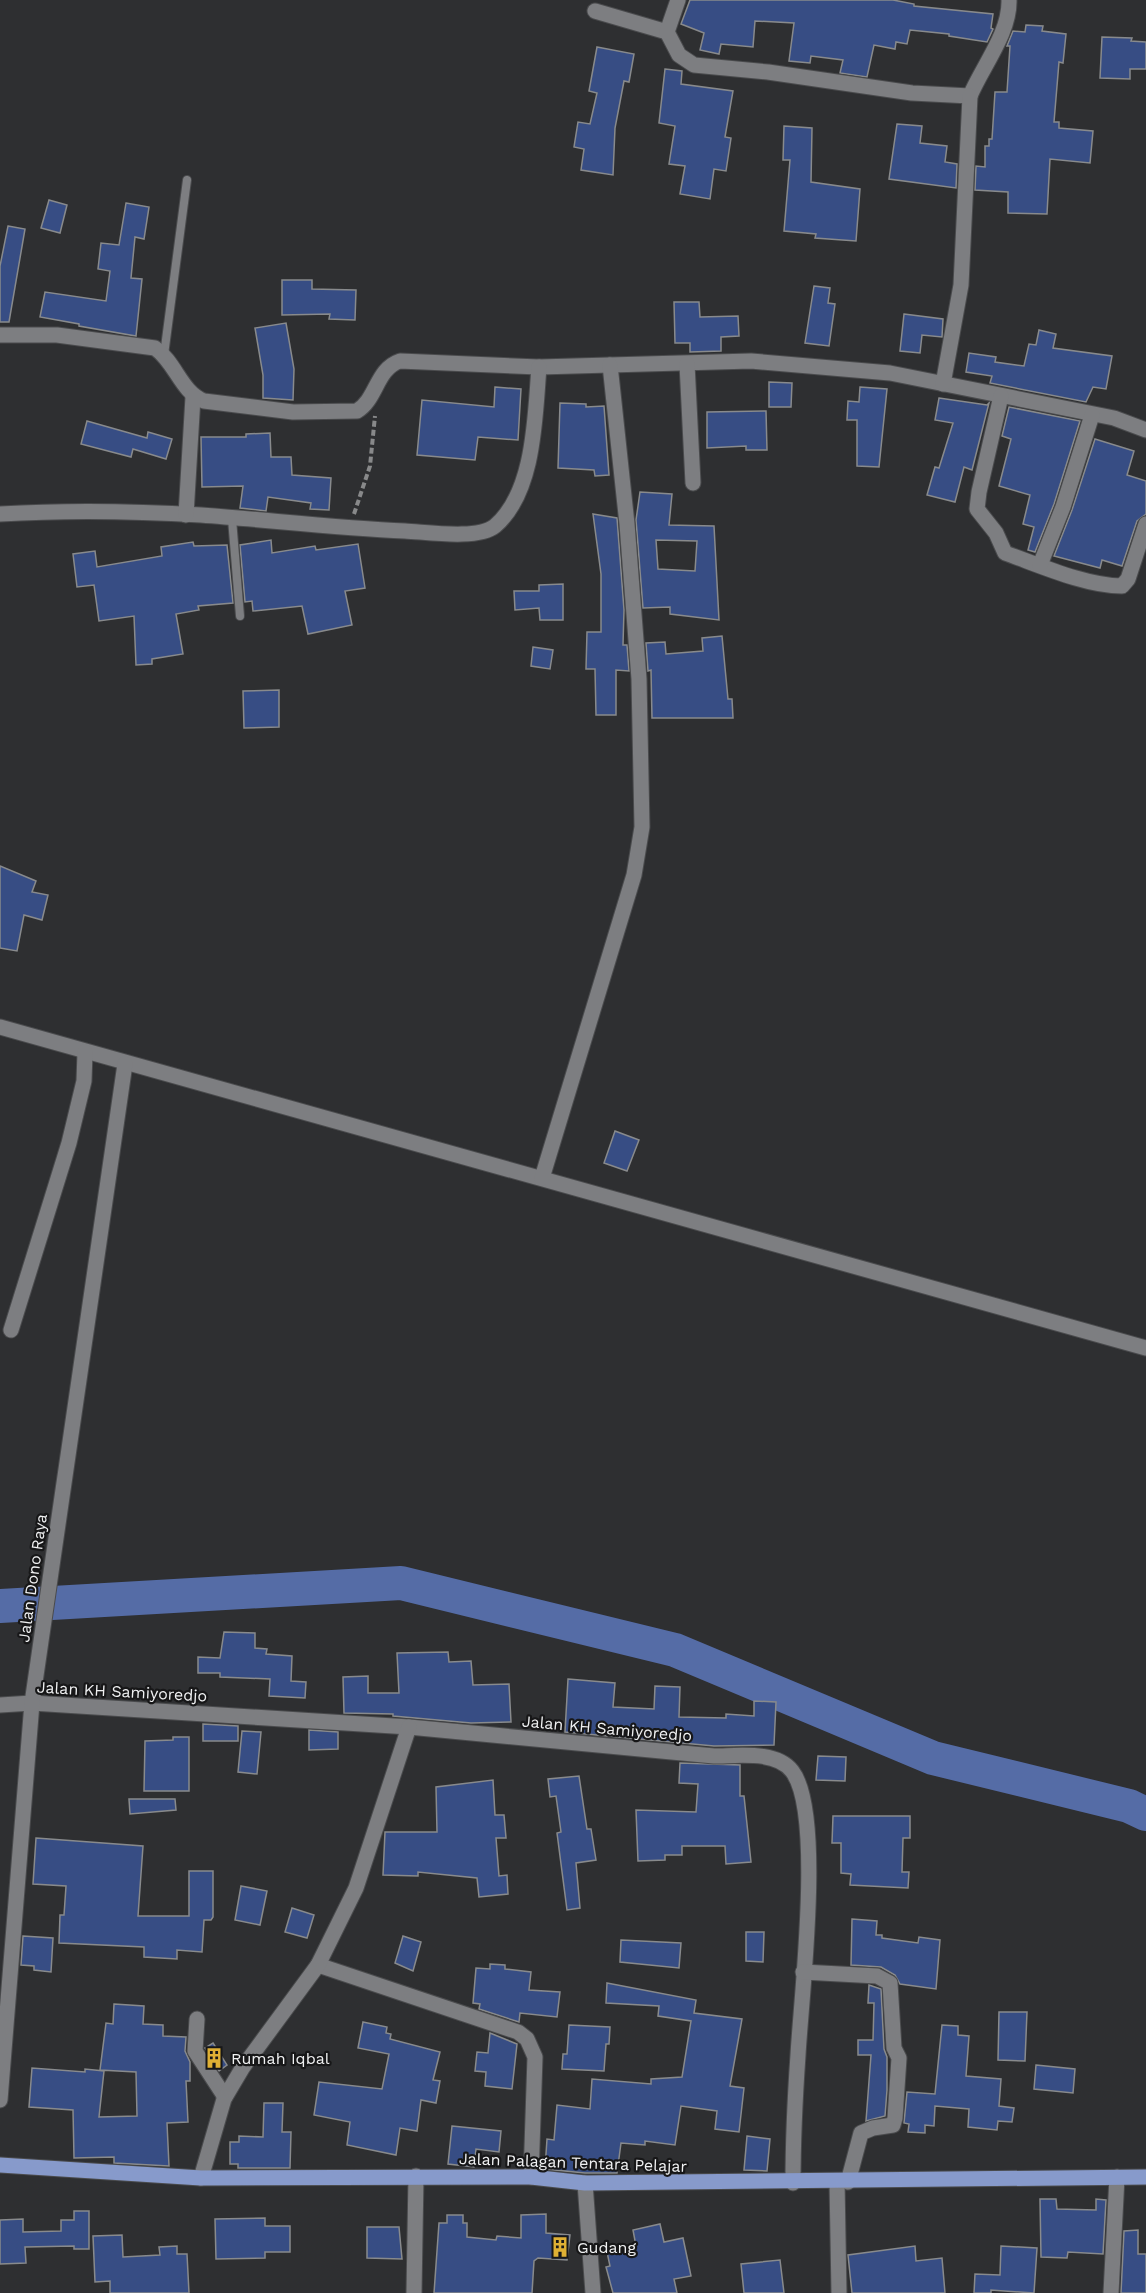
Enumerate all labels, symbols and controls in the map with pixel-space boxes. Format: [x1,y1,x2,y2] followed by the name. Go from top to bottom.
[14,1513,51,1644] street label: Jalan Dono Raya
[36,1678,208,1705] street label: Jalan KH Samiyoredjo
[521,1712,693,1745] street label: Jalan KH Samiyoredjo
[202,2046,226,2070] building icon: Rumah Iqbal
[231,2049,330,2068] place label: Rumah Iqbal
[459,2149,688,2176] street label: Jalan Palagan Tentara Pelajar
[548,2235,572,2259] building icon: Gudang
[577,2238,636,2257] place label: Gudang

